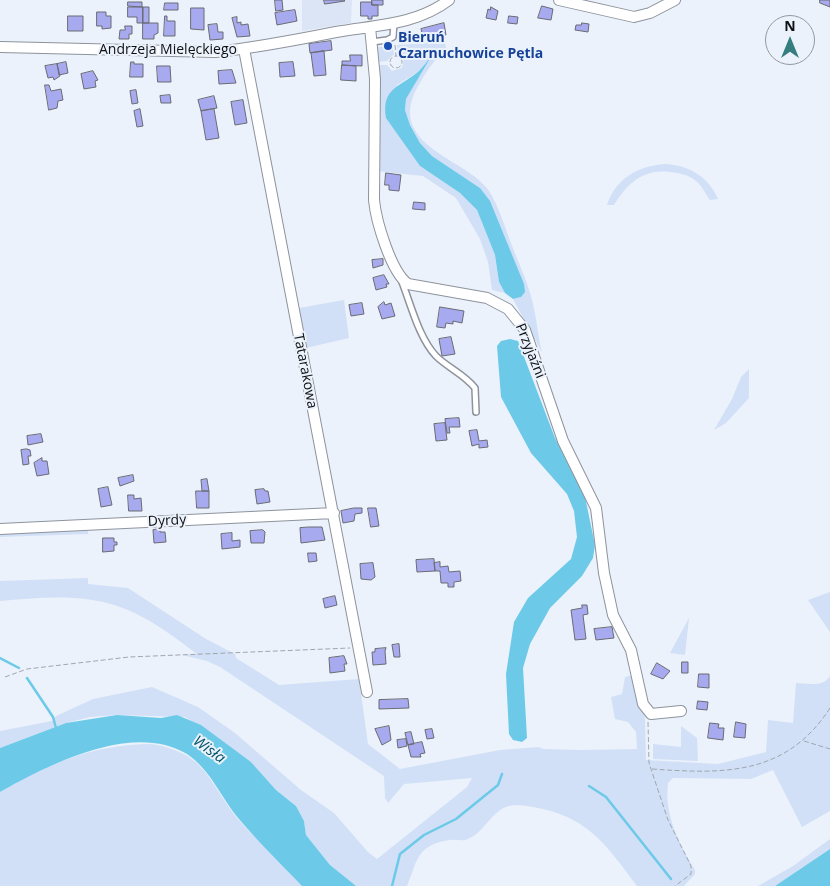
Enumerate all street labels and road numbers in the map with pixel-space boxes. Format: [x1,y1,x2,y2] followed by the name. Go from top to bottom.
[99,42,237,58] street label: Andrzeja Mielęckiego
[511,321,549,381] street label: Przyjaźni
[289,332,321,410] street label: Tatarakowa
[147,512,187,530] street label: Dyrdy

